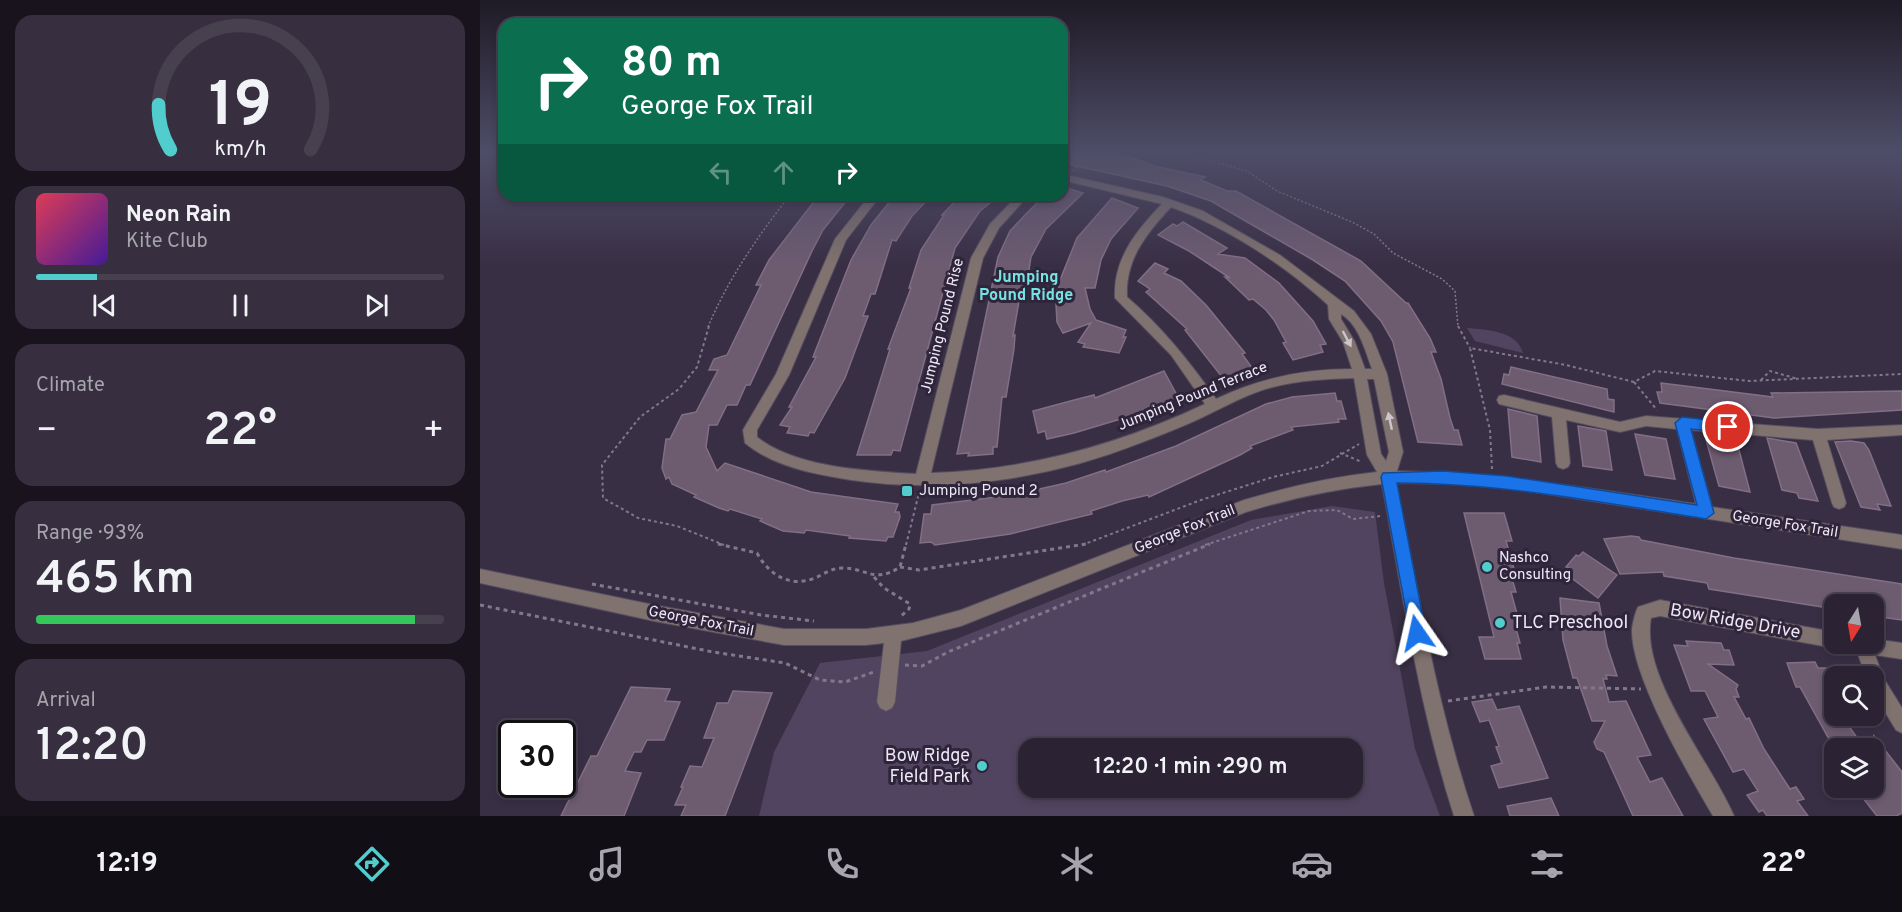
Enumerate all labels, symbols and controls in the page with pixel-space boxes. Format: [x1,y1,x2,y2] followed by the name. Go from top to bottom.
[621,38,722,91] text: 80 m
[522,42,600,120] icon: right
[208,69,272,148] text: 19
[621,90,814,124] text: George Fox Trail
[214,136,266,163] text: km/h
[704,156,737,189] icon: left
[767,156,800,189] icon: ahead
[830,156,863,189] icon: right
[126,202,231,229] text: Neon Rain
[126,229,208,255] text: Kite Club
[917,257,969,395] street label: Jumping Pound Rise
[979,268,1073,306] district label: Jumping Pound Ridge
[88,289,121,322] icon: previous
[224,289,257,322] icon: pause
[360,289,393,322] icon: next
[1342,330,1352,347] one-way arrow
[1115,358,1271,436] street label: Jumping Pound Terrace
[36,373,105,399] text: Climate
[1702,401,1753,452] pin
[203,404,277,461] text: 22°
[1711,410,1744,443] icon: arrive
[36,411,57,453] text: −
[423,411,444,453] text: +
[1384,411,1394,430] one-way arrow
[919,482,1038,501] place label: Jumping Pound 2
[900,484,914,498] marker: Jumping Pound 2
[1132,501,1238,559] street label: George Fox Trail
[1731,507,1839,543] street label: George Fox Trail
[36,521,144,547] text: Range · 93%
[1499,549,1571,585] place label: Nashco Consulting
[36,552,195,609] text: 465 km
[1480,560,1494,574] marker: Nashco Consulting
[1824,594,1884,654] north arrow
[1824,594,1884,798] map controls
[1668,599,1802,645] street label: Bow Ridge Drive
[1385,601,1449,665] position arrow
[647,602,755,642] street label: George Fox Trail
[1512,612,1628,635] place label: TLC Preschool
[1493,616,1507,630] marker: TLC Preschool
[1824,666,1884,726] button: search
[36,688,96,714] text: Arrival
[36,719,149,776] text: 12:20
[498,720,576,798] speed limit sign: 30
[1824,738,1884,798] button: layers
[885,745,970,789] place label: Bow Ridge Field Park
[1093,754,1288,781] text: 12:20 · 1 min · 290 m
[975,759,989,773] marker: Bow Ridge Field Park
[351,843,393,885] icon: directions
[586,843,628,885] icon: music
[821,843,863,885] icon: phone
[1056,843,1098,885] icon: climate
[1291,843,1333,885] icon: car
[1526,843,1568,885] icon: filters
[97,847,158,881] text: 12:19
[1761,847,1805,881] text: 22°

